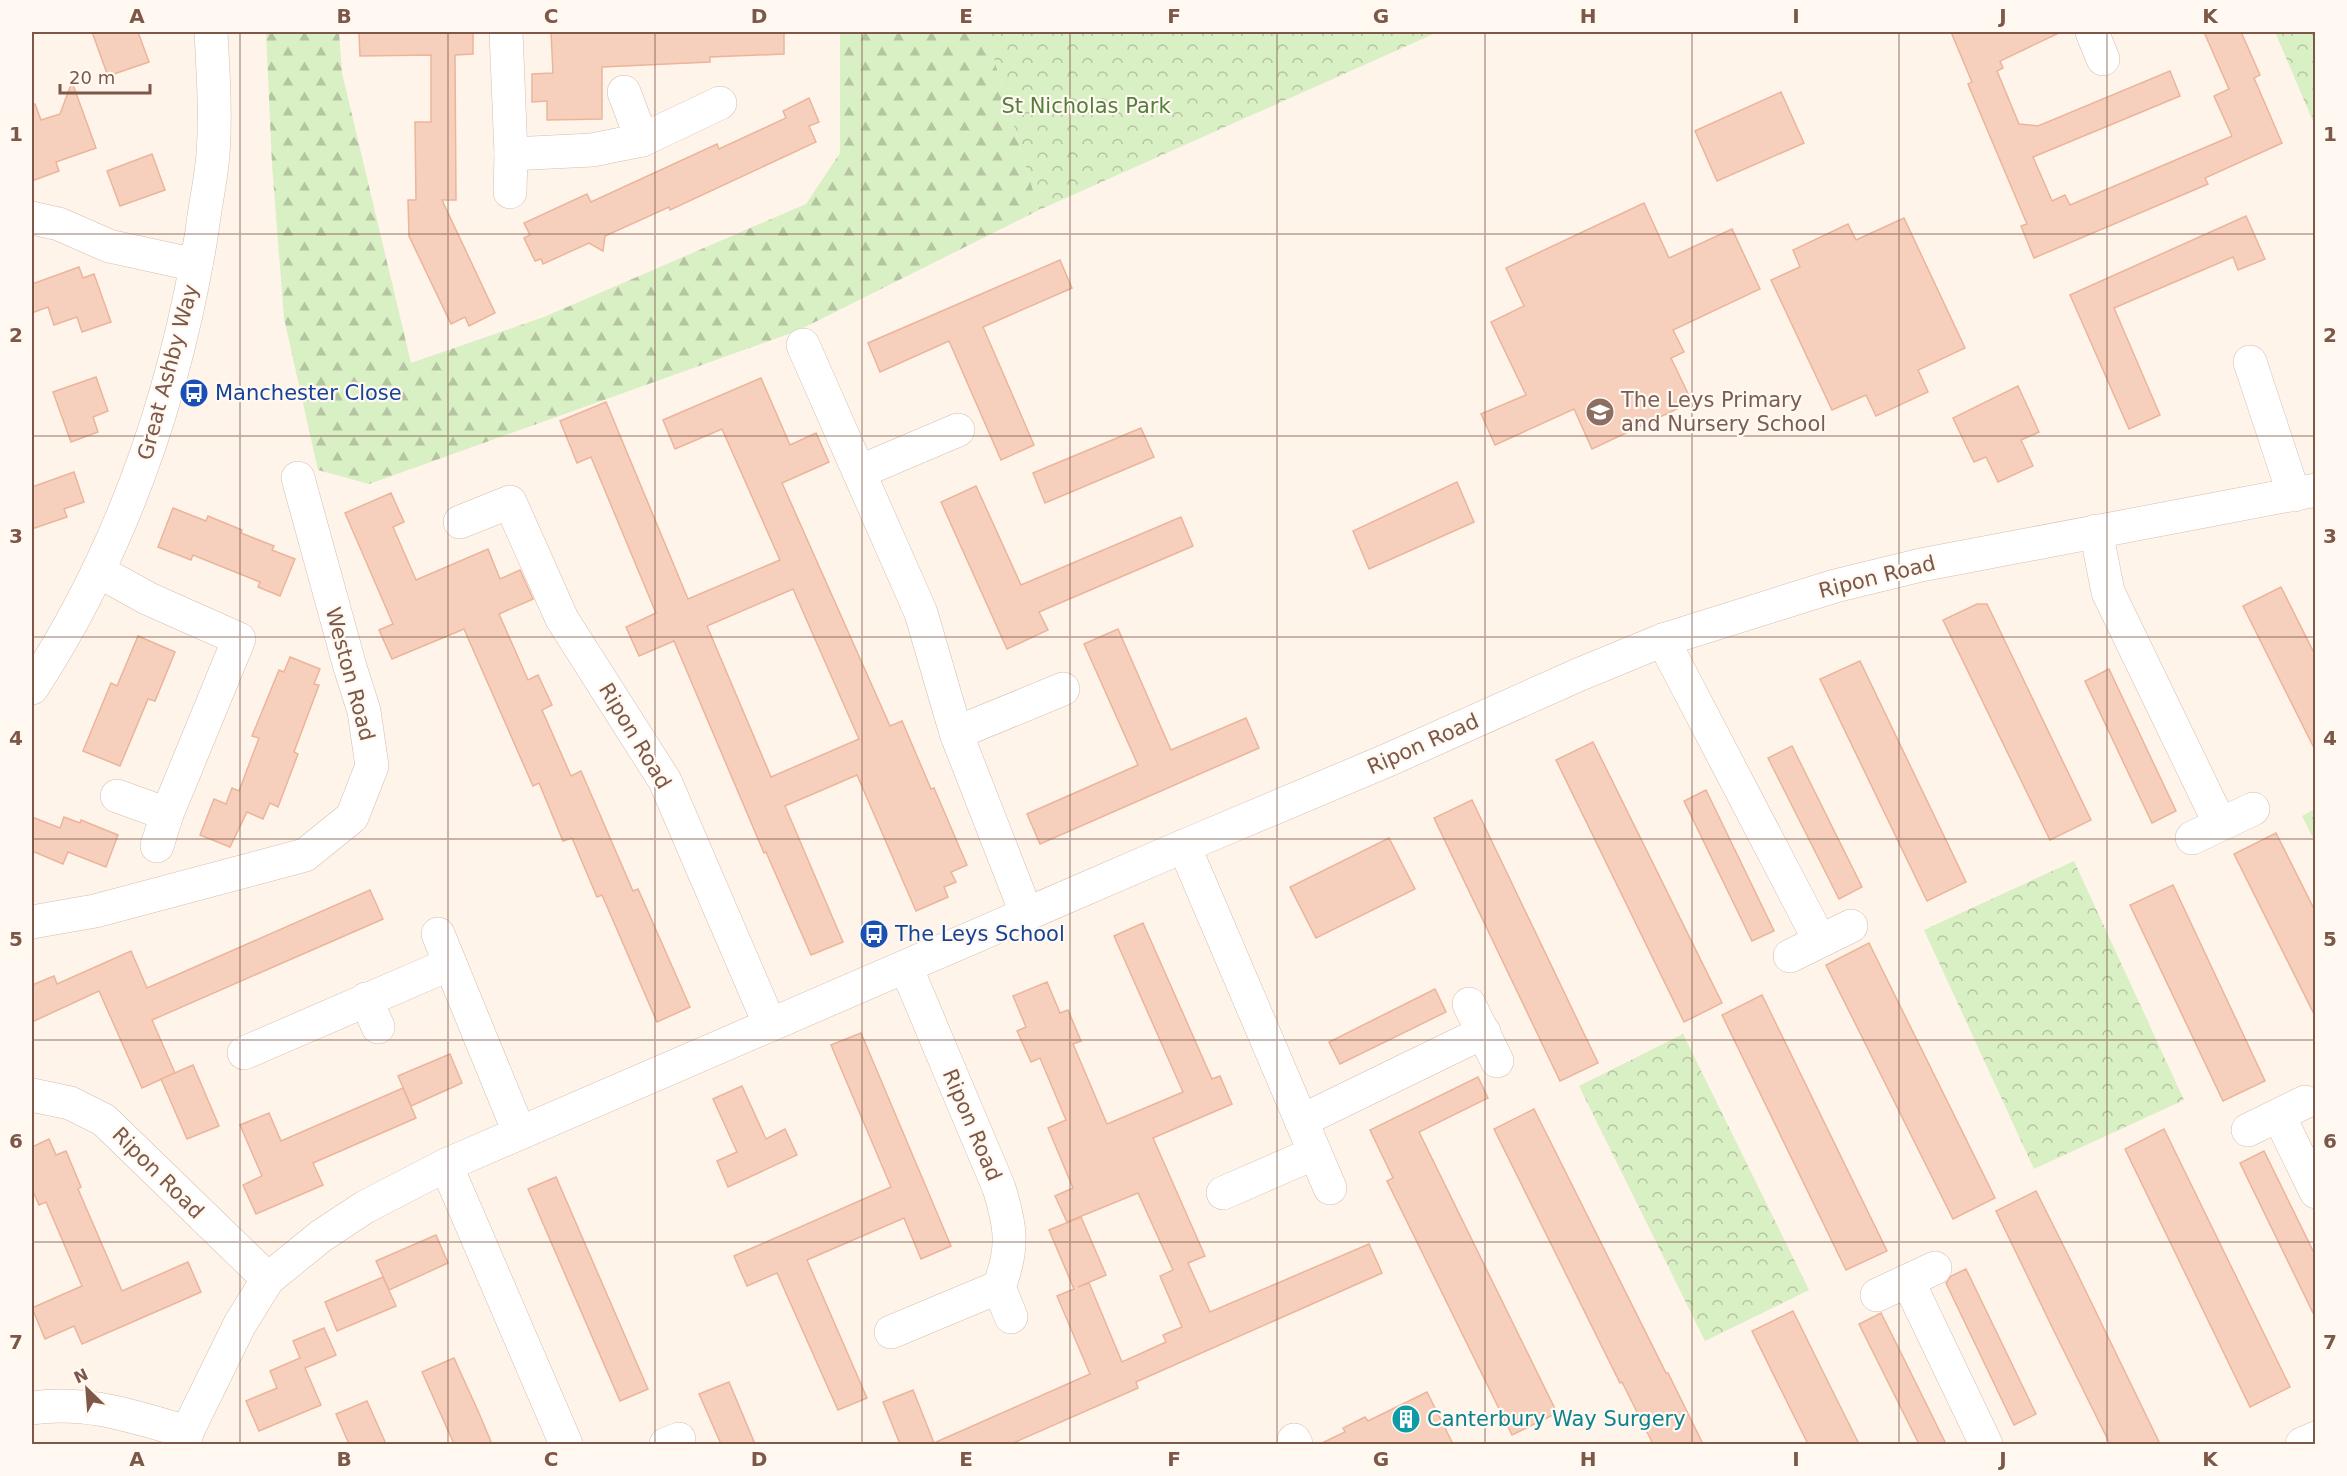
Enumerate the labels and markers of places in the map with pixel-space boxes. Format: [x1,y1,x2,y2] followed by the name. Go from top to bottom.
[178,377,210,409] bus stop icon: Manchester Close
[215,381,402,405] place label: Manchester Close
[1620,388,1826,436] place label: The Leys Primary and Nursery School
[1584,396,1616,428] school or university icon: The Leys Primary and Nursery School
[858,918,890,950] bus stop icon: The Leys School
[894,922,1065,946] place label: The Leys School
[1390,1403,1422,1435] building icon: Canterbury Way Surgery
[1427,1407,1686,1431] place label: Canterbury Way Surgery

